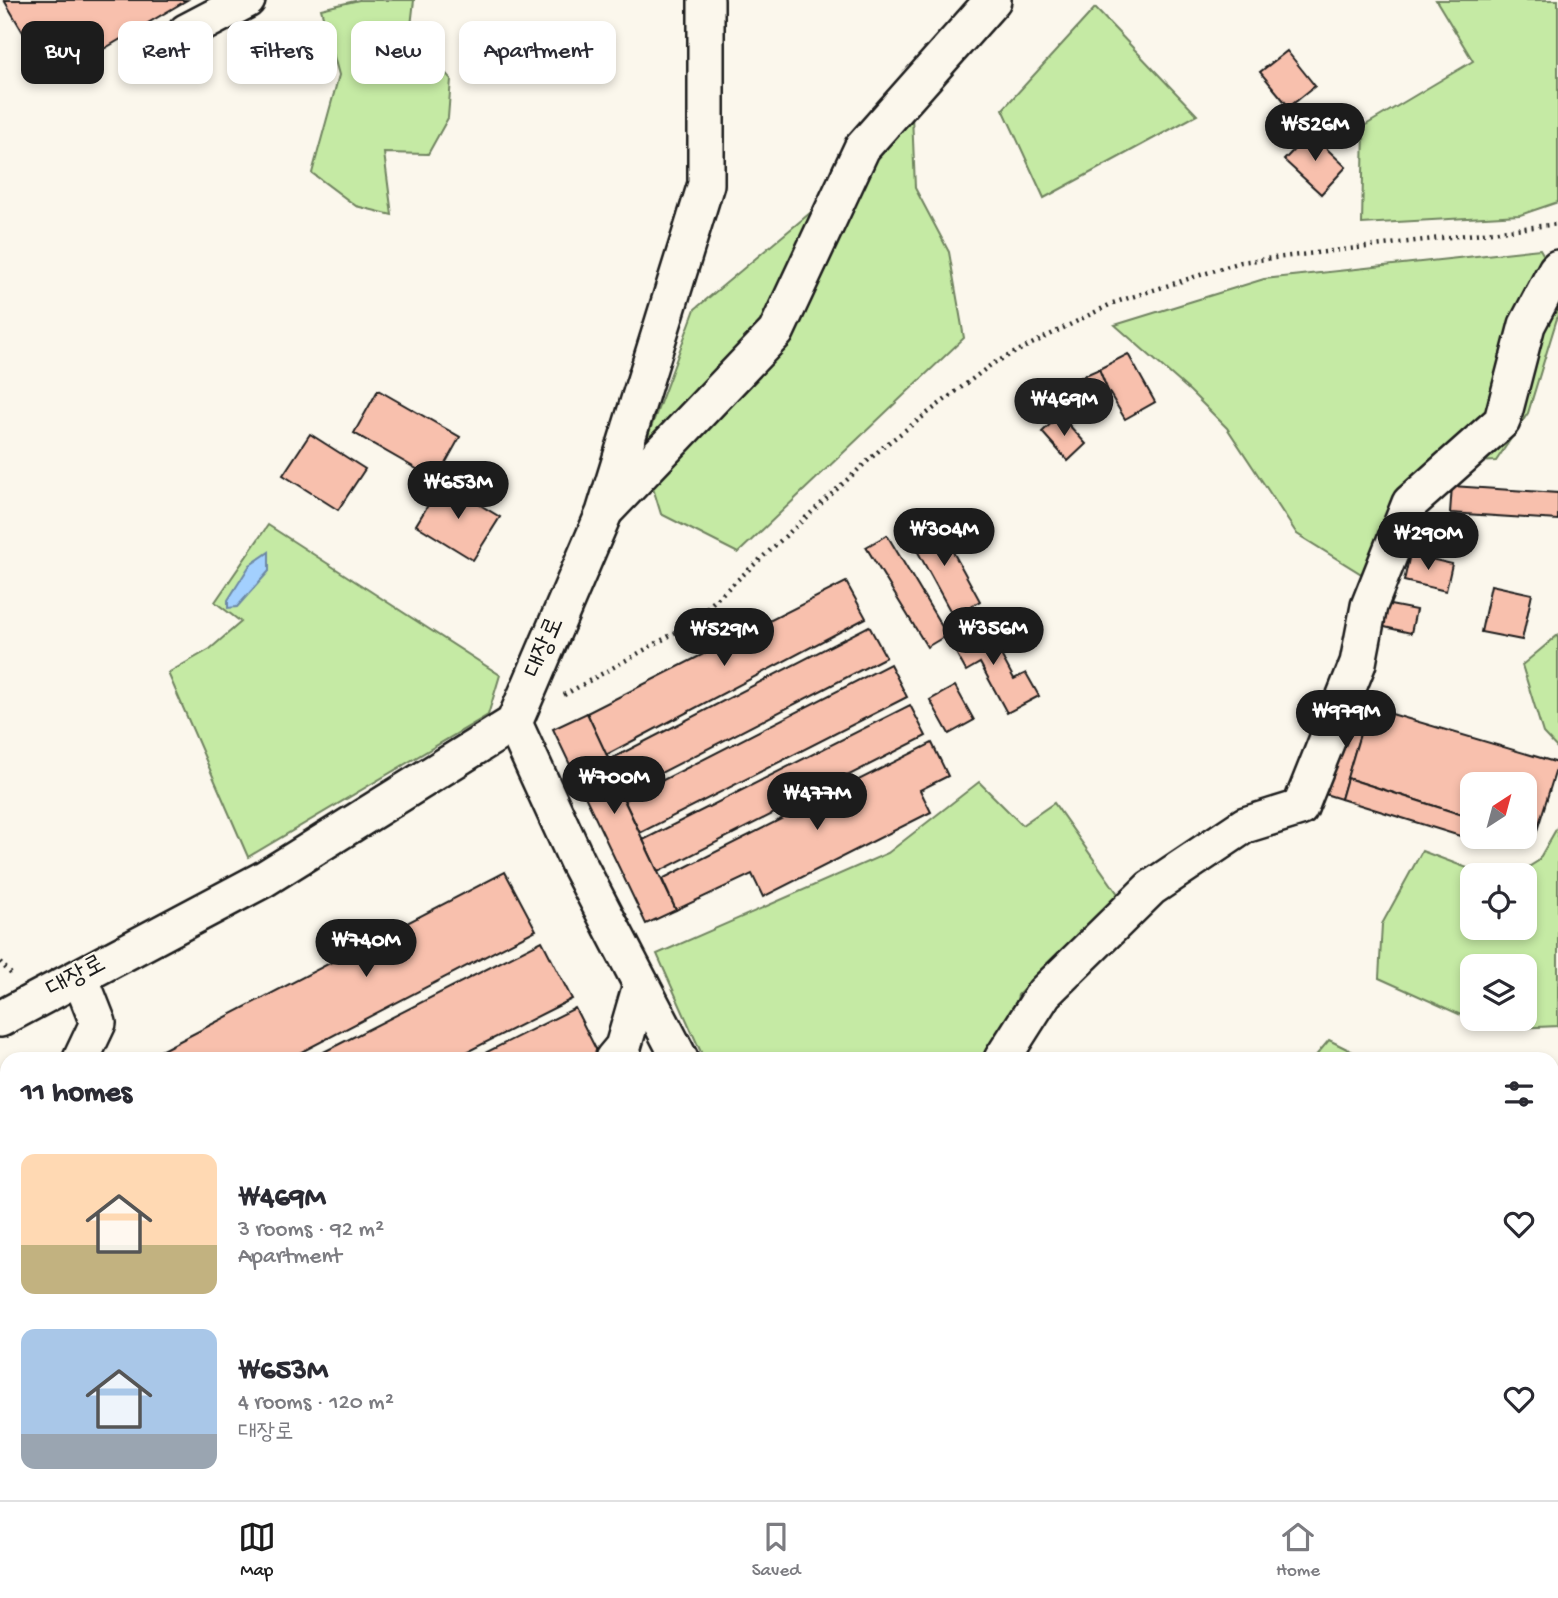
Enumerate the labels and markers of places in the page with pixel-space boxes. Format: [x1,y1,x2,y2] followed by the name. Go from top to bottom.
[1266,104,1364,163] pin: ₩526M
[1015,378,1113,438] pin: ₩469M
[409,462,507,521] pin: ₩653M
[895,508,993,568] pin: ₩304M
[1379,512,1477,572] pin: ₩290M
[675,608,773,668] pin: ₩529M
[944,608,1042,667] pin: ₩356M
[1297,690,1395,750] pin: ₩979M
[565,756,663,816] pin: ₩700M
[768,772,866,832] pin: ₩477M
[317,920,415,979] pin: ₩740M

